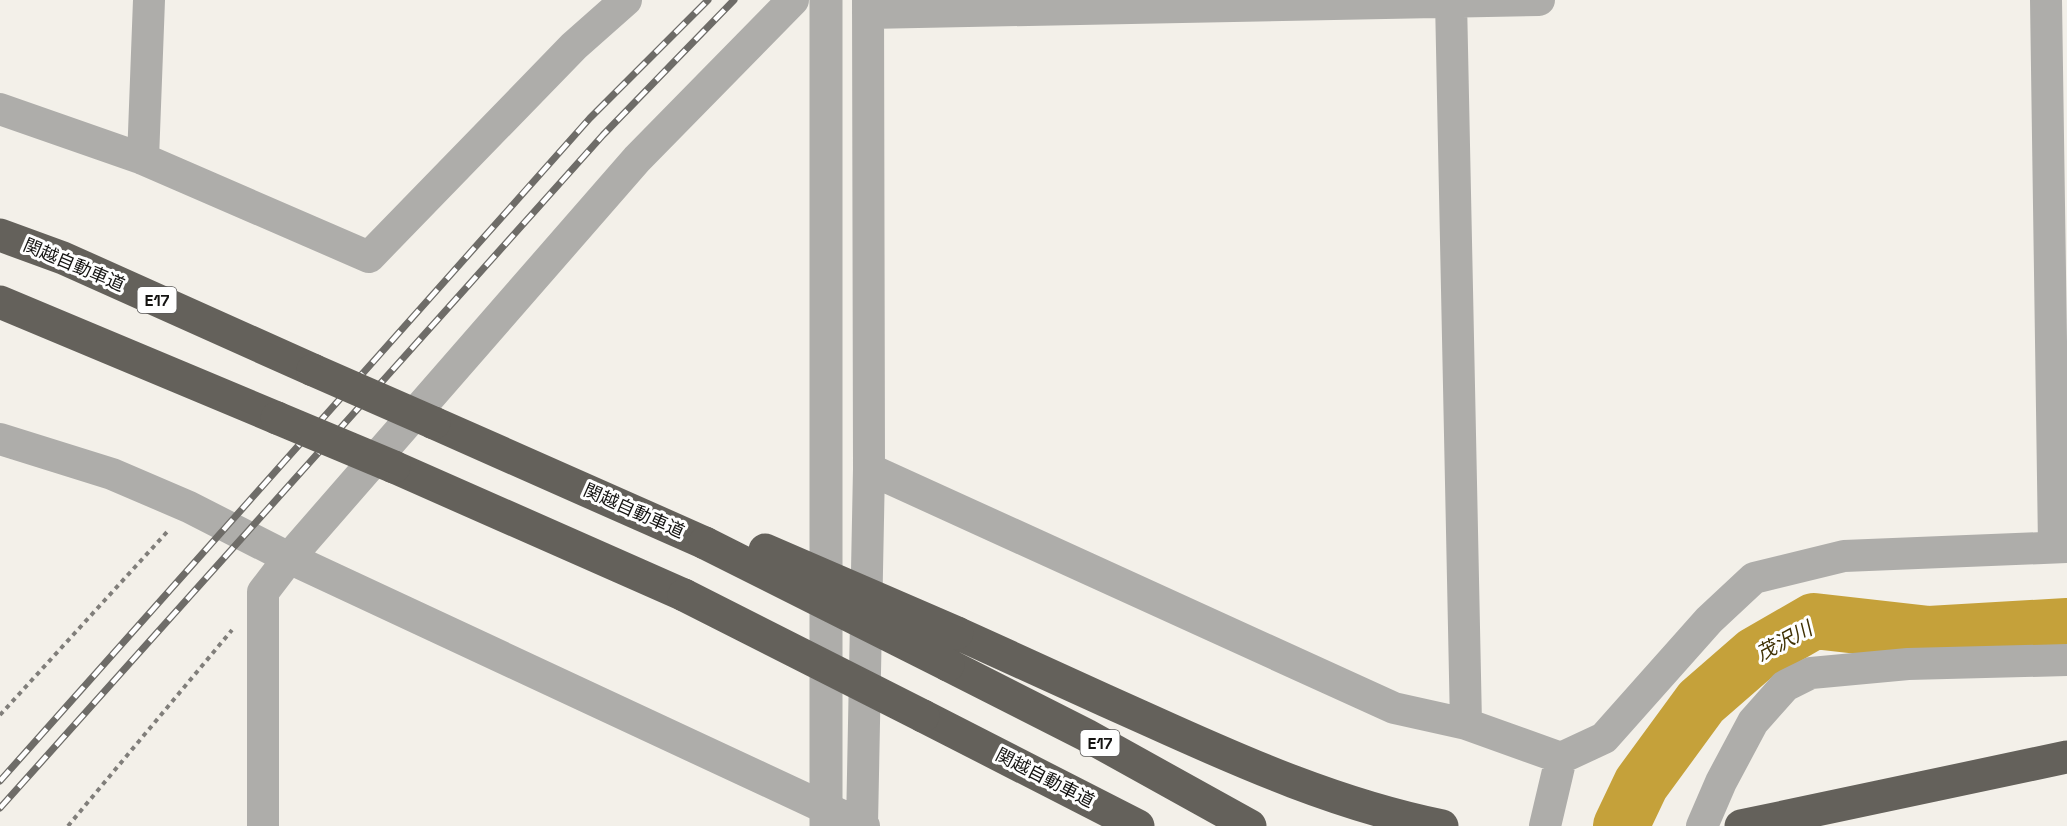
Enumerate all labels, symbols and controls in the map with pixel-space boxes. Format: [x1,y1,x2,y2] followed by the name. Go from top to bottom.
[20,233,128,296] street label: 関越自動車道
[138,287,176,313] road number: E17
[580,478,688,543] street label: 関越自動車道
[1751,614,1818,667] water label: 茂沢川
[1080,730,1120,756] road number: E17
[992,743,1099,812] street label: 関越自動車道

